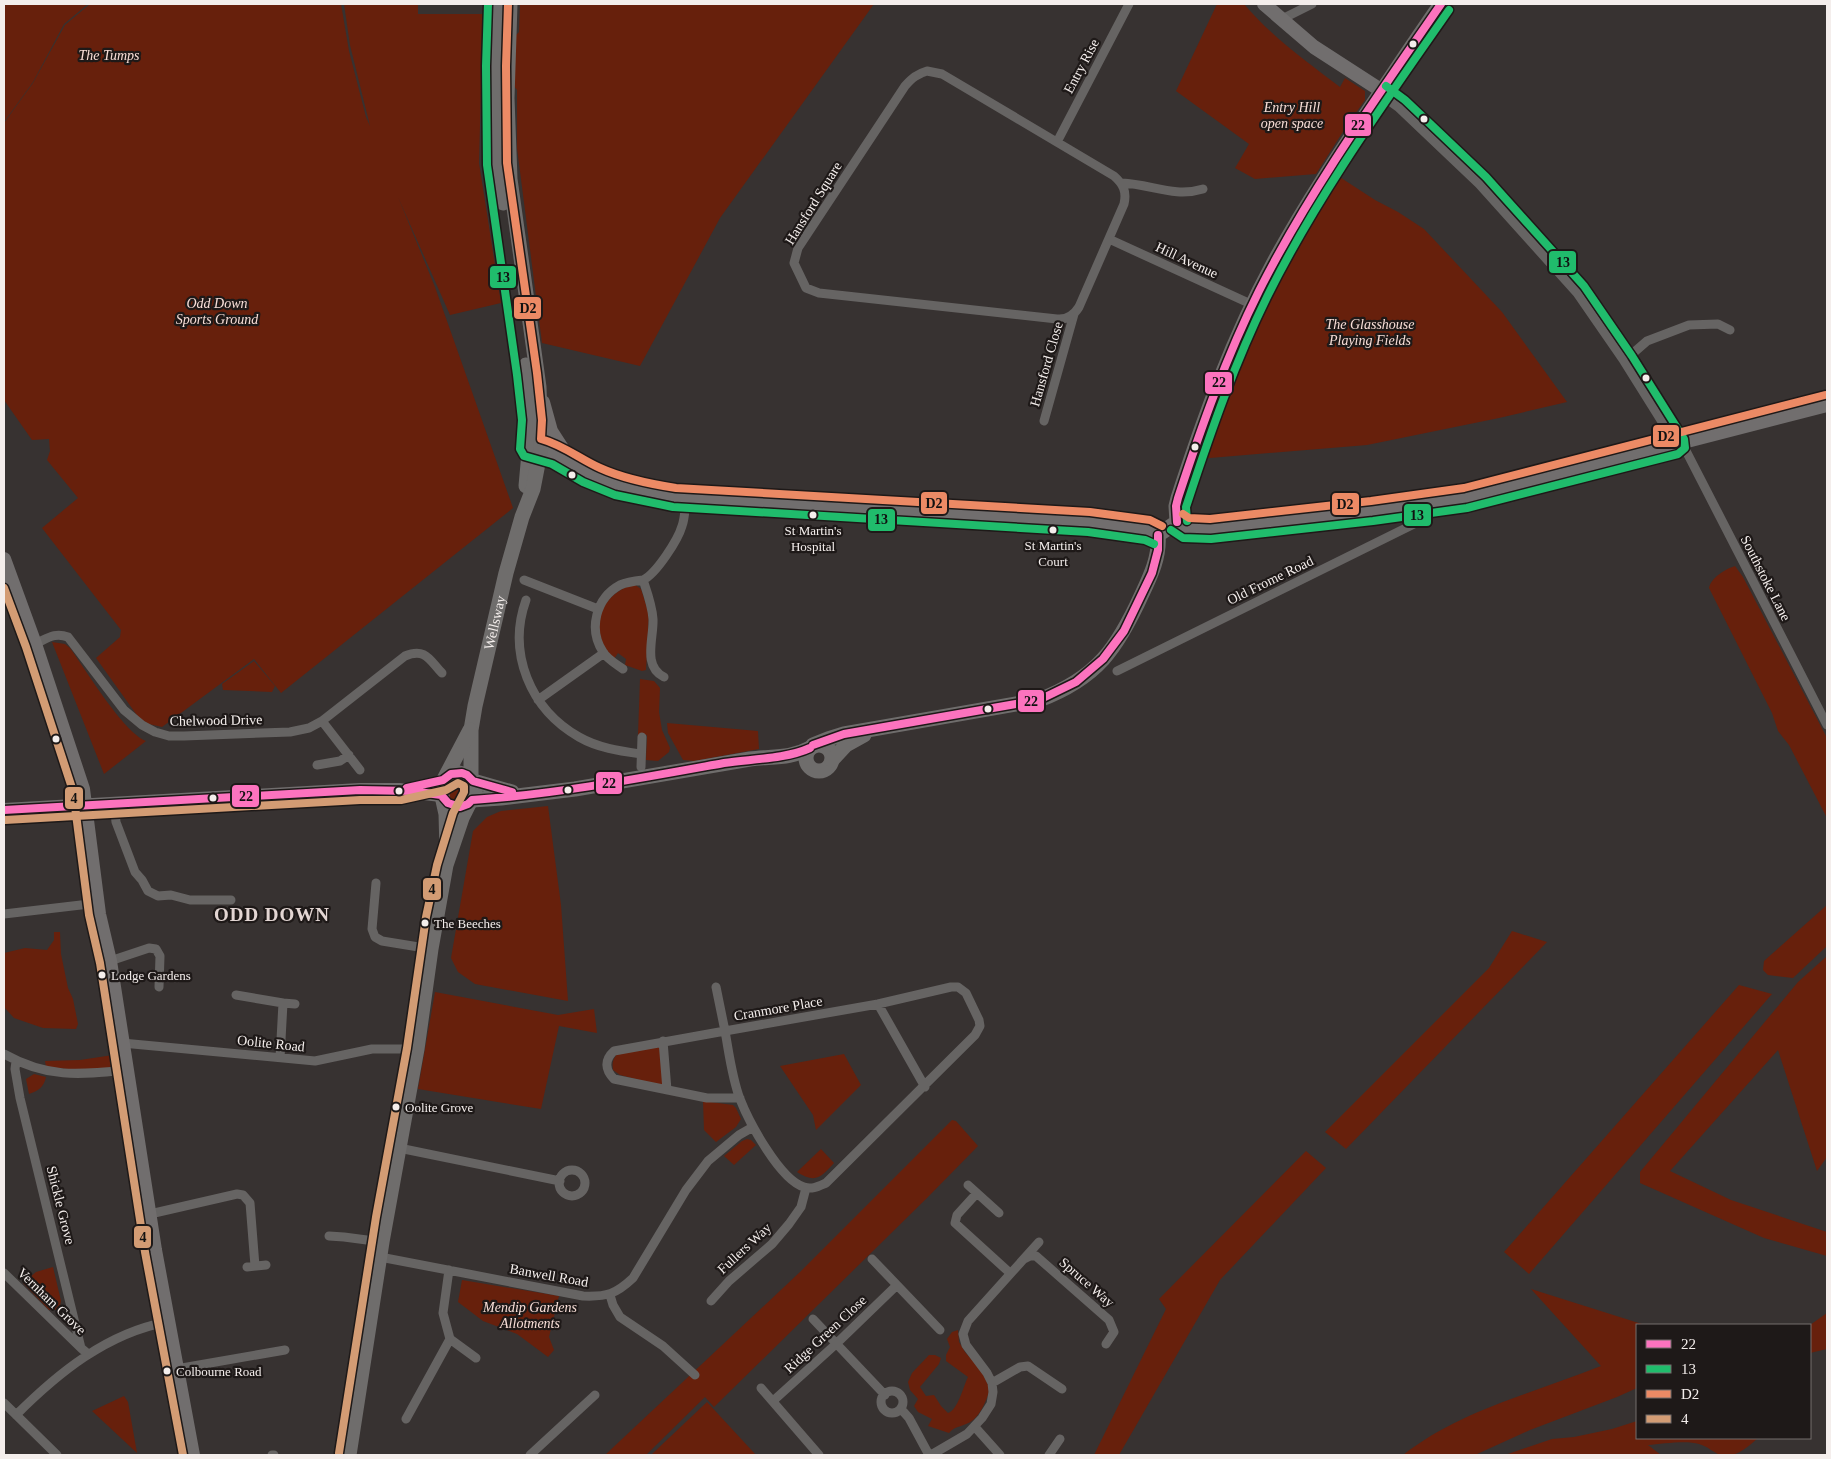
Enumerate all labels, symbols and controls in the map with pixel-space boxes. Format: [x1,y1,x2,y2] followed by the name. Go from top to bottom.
[1061,36,1102,96] street label: Entry Rise
[1408,39,1418,49] unlabelled marker
[78,48,140,63] park label: The Tumps
[1261,100,1323,131] park label: Entry Hill open space
[1344,113,1372,137] line badge: 22
[1419,114,1429,124] unlabelled marker
[1351,118,1365,133] text: 22
[782,159,845,247] street label: Hansford Square
[1153,239,1220,281] street label: Hill Avenue
[1548,250,1577,274] line badge: 13
[1556,255,1570,270] text: 13
[489,265,517,289] line badge: 13
[496,270,510,285] text: 13
[176,296,259,327] park label: Odd Down Sports Ground
[513,296,542,320] line badge: D2
[519,301,537,316] text: D2
[1325,317,1415,348] park label: The Glasshouse Playing Fields
[1027,320,1066,408] street label: Hansford Close
[1204,371,1233,395] line badge: 22
[1641,373,1651,383] unlabelled marker
[1212,375,1226,390] text: 22
[1652,424,1680,448] line badge: D2
[1657,429,1675,444] text: D2
[1190,442,1200,452] unlabelled marker
[567,470,577,480] unlabelled marker
[920,491,948,515] line badge: D2
[1331,492,1360,516] line badge: D2
[925,496,943,511] text: D2
[1336,497,1354,512] text: D2
[1403,503,1432,527] line badge: 13
[867,508,896,532] line badge: 13
[1410,508,1424,523] text: 13
[808,510,818,520] marker: St Martin's Hospital
[874,512,888,527] text: 13
[785,523,841,554] place label: St Martin's Hospital
[1048,525,1058,535] marker: St Martin's Court
[1738,533,1794,623] street label: Southstoke Lane
[1025,538,1081,569] place label: St Martin's Court
[1225,553,1316,608] street label: Old Frome Road
[481,594,508,651] street label: Wellsway
[1017,689,1045,713] line badge: 22
[1024,694,1038,709] text: 22
[983,704,993,714] unlabelled marker
[169,712,263,729] street label: Chelwood Drive
[51,734,61,744] unlabelled marker
[595,771,623,795] line badge: 22
[602,776,616,791] text: 22
[231,784,260,808] line badge: 22
[563,785,573,795] unlabelled marker
[64,786,84,810] line badge: 4
[394,786,404,796] unlabelled marker
[239,789,253,804] text: 22
[71,791,78,806] text: 4
[208,793,218,803] unlabelled marker
[422,877,442,901] line badge: 4
[429,882,436,897] text: 4
[214,904,330,925] district label: ODD DOWN
[434,916,501,931] place label: The Beeches
[420,918,430,928] marker: The Beeches
[111,968,191,983] place label: Lodge Gardens
[97,970,107,980] marker: Lodge Gardens
[733,993,824,1024] street label: Cranmore Place
[236,1032,306,1055] street label: Oolite Road
[405,1100,473,1115] place label: Oolite Grove
[391,1102,401,1112] marker: Oolite Grove
[44,1164,78,1246] street label: Shickle Grove
[715,1220,774,1277] street label: Fullers Way
[133,1225,152,1249] line badge: 4
[140,1230,147,1245] text: 4
[1056,1255,1117,1310] street label: Spruce Way
[508,1261,589,1290] street label: Banwell Road
[14,1265,89,1338] street label: Vernham Grove
[781,1293,869,1376] street label: Ridge Green Close
[482,1300,578,1331] park label: Mendip Gardens Allotments
[1636,1324,1811,1439] legend
[1681,1336,1696,1352] text: 22
[1681,1361,1696,1377] text: 13
[176,1364,262,1379] place label: Colbourne Road
[162,1366,172,1376] marker: Colbourne Road
[1681,1386,1699,1402] text: D2
[1681,1411,1689,1427] text: 4

